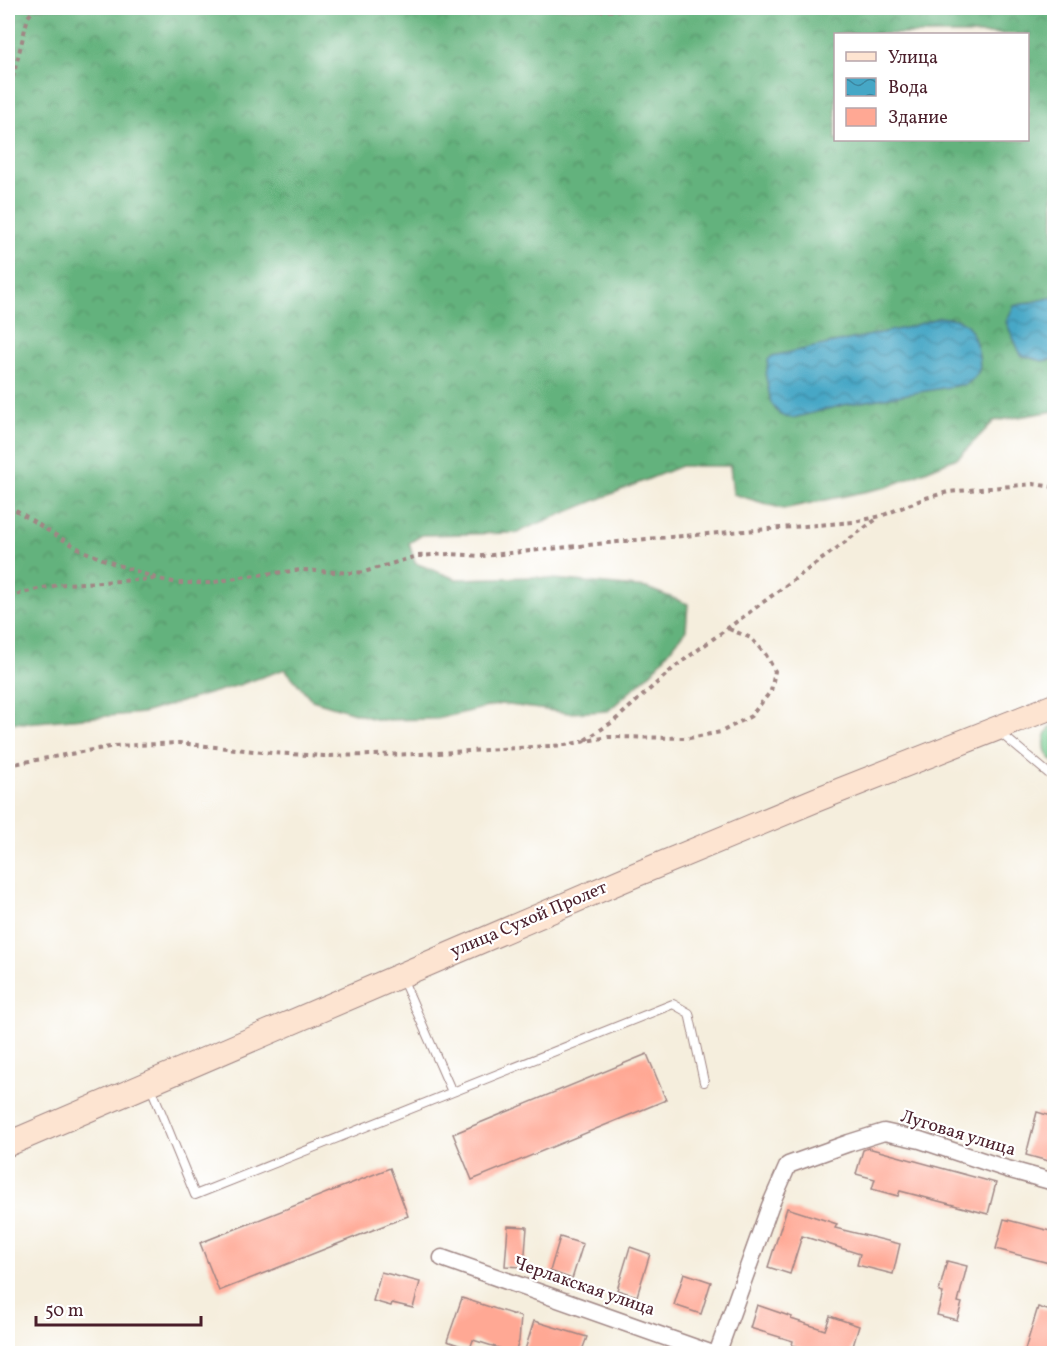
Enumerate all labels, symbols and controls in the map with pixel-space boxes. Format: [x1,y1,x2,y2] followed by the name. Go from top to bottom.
[834,33,1029,141] legend
[888,46,938,71] text: Улица
[888,76,928,101] text: Вода
[888,106,948,131] text: Здание
[447,876,611,964] street label: улица Сухой Пролет
[897,1105,1019,1163] street label: Луговая улица
[510,1251,658,1323] street label: Черлакская улица
[36,1289,201,1327] scale bar
[45,1299,84,1324] text: 50 m

